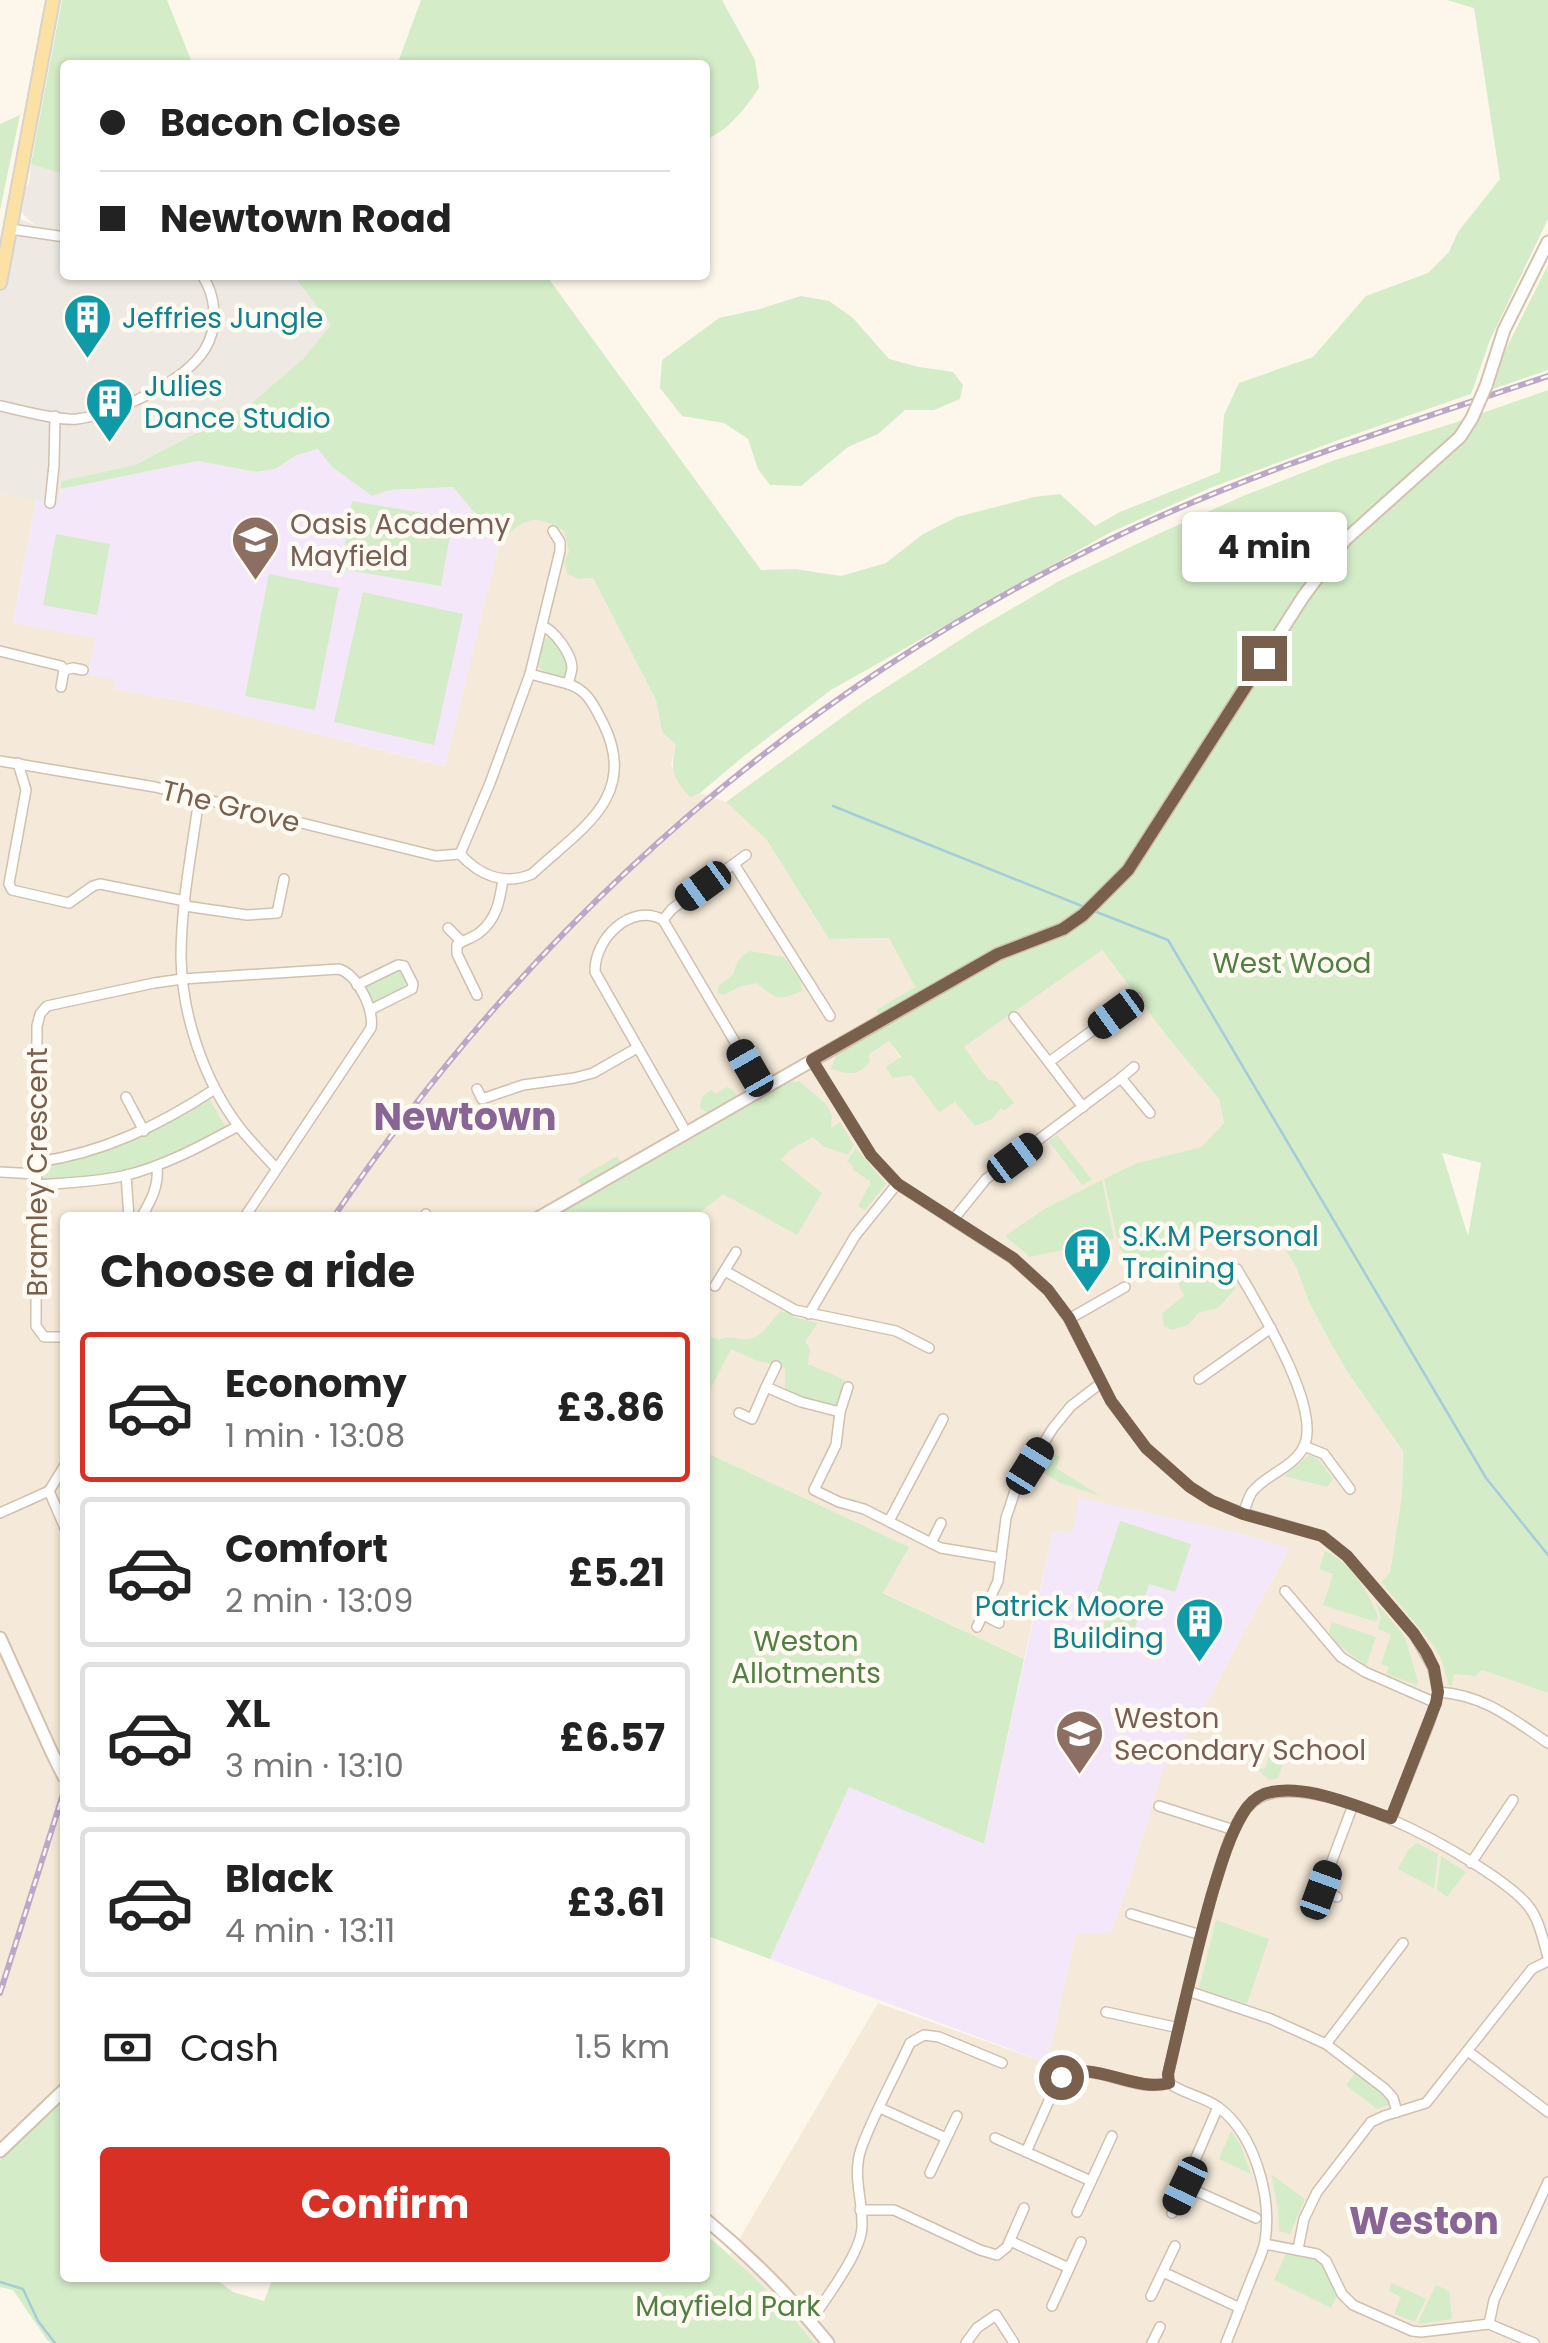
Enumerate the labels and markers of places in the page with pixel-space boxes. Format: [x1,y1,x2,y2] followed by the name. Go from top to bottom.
[61,292,113,360] building icon: Jeffries Jungle
[122,299,323,338] place label: Jeffries Jungle
[144,367,331,438] place label: Julies Dance Studio
[83,376,135,444] building icon: Julies Dance Studio
[290,505,510,576] place label: Oasis Academy Mayfield
[229,514,281,582] school or university icon: Oasis Academy Mayfield
[1122,1217,1319,1288] place label: S.K.M Personal Training
[1061,1226,1113,1294] building icon: S.K.M Personal Training
[975,1587,1164,1658] place label: Patrick Moore Building
[1173,1596,1225,1664] building icon: Patrick Moore Building
[1114,1699,1366,1770] place label: Weston Secondary School
[1053,1708,1105,1776] school or university icon: Weston Secondary School

